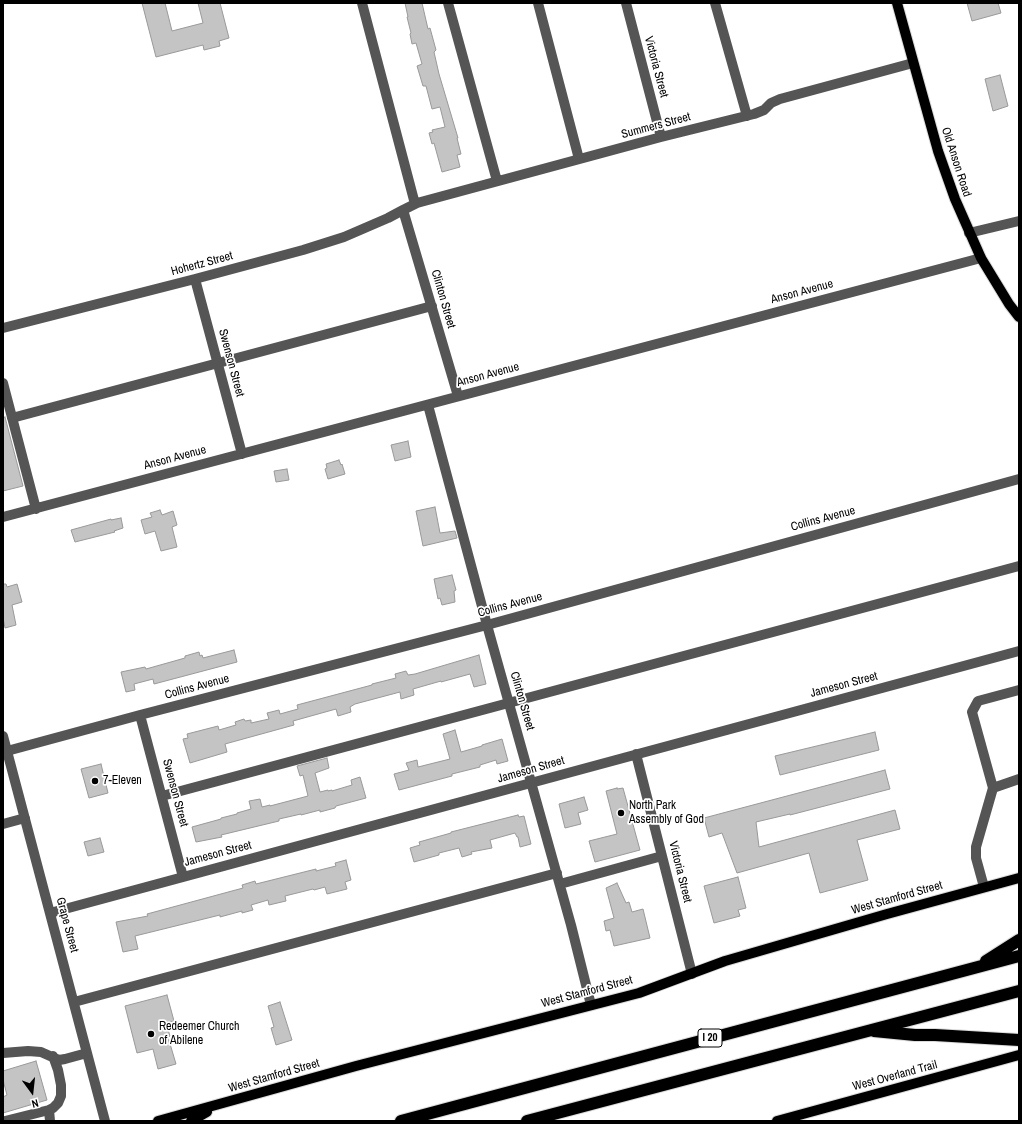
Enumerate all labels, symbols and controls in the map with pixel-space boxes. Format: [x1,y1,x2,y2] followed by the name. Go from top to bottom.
[641,35,671,99] street label: Victoria Street
[620,110,692,142] street label: Summers Street
[938,125,974,199] street label: Old Anson Road
[169,249,235,279] street label: Hohertz Street
[428,268,458,330] street label: Clinton Street
[769,277,835,307] street label: Anson Avenue
[215,328,247,398] street label: Swenson Street
[455,360,521,390] street label: Anson Avenue
[142,443,208,473] street label: Anson Avenue
[789,504,857,534] street label: Collins Avenue
[476,590,544,620] street label: Collins Avenue
[809,669,879,701] street label: Jameson Street
[507,670,537,732] street label: Clinton Street
[163,672,231,702] street label: Collins Avenue
[496,754,566,786] street label: Jameson Street
[159,758,191,828] street label: Swenson Street
[103,774,142,788] place label: 7-Eleven
[90,776,100,786] marker: 7-Eleven
[629,799,704,827] place label: North Park Assembly of God
[616,808,626,818] marker: North Park Assembly of God
[183,838,253,870] street label: Jameson Street
[665,840,695,904] street label: Victoria Street
[850,878,944,918] street label: West Stamford Street
[53,896,81,954] street label: Grape Street
[540,973,634,1011] street label: West Stamford Street
[159,1020,239,1048] place label: Redeemer Church of Abilene
[146,1029,156,1039] marker: Redeemer Church of Abilene
[698,1029,722,1047] road number: I 20
[227,1056,321,1096] street label: West Stamford Street
[851,1058,939,1094] street label: West Overland Trail
[12,1072,52,1112] north arrow
[30,1096,40,1111] text: N

